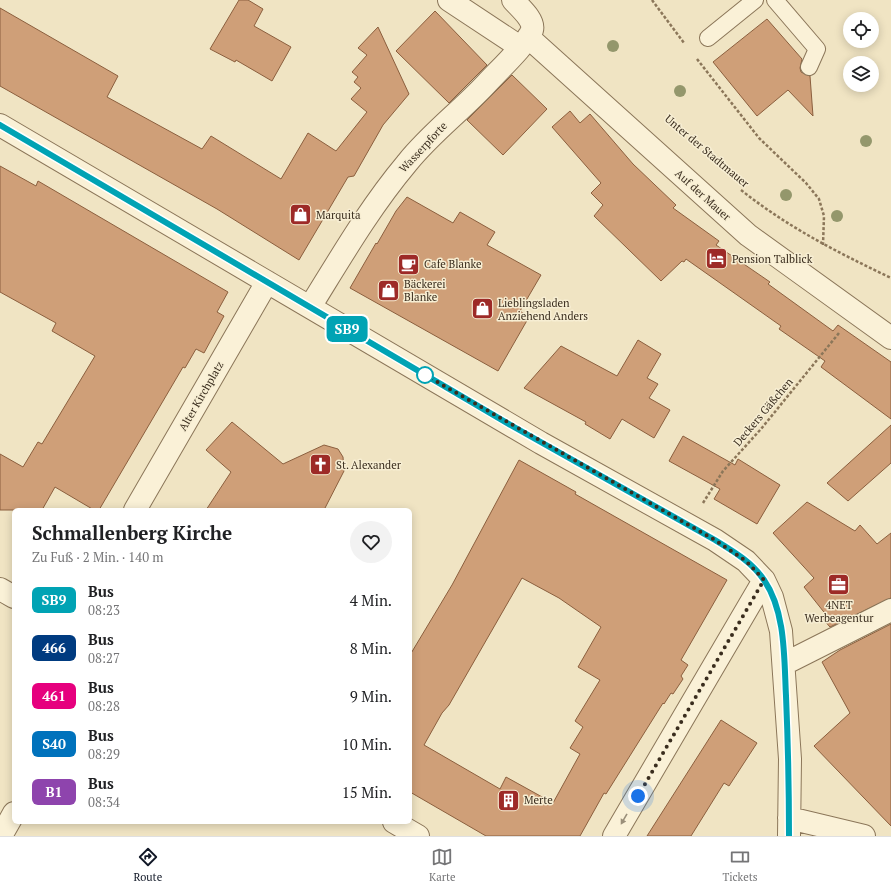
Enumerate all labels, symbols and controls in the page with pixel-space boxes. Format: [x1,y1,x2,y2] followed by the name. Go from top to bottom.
[843,12,879,92] map controls
[843,12,879,48] button: locate
[843,56,879,92] button: layers
[662,112,753,191] street label: Unter der Stadtmauer
[396,118,450,175] street label: Wasserpforte
[672,166,734,224] street label: Auf der Mauer
[288,202,314,228] shop icon: Marquita
[316,208,361,222] place label: Marquita
[703,246,729,272] hotel icon: Pension Talblick
[396,251,422,277] cafe icon: Cafe Blanke
[732,252,813,266] place label: Pension Talblick
[424,257,482,271] place label: Cafe Blanke
[376,277,402,303] shop icon: Bäckerei Blanke
[404,277,446,304] place label: Bäckerei Blanke
[470,296,496,322] shop icon: Lieblingsladen Anziehend Anders
[498,296,588,323] place label: Lieblingsladen Anziehend Anders
[324,316,370,342] line badge: SB9
[335,319,359,338] text: SB9
[175,359,227,433] street label: Alter Kirchplatz
[416,366,434,384] unlabelled marker
[730,375,796,449] street label: Deckers Gäßchen
[308,452,334,478] church icon: St. Alexander
[336,458,402,472] place label: St. Alexander
[32,520,232,545] text: Schmallenberg Kirche
[350,521,392,563] button: heart
[32,548,164,566] text: Zu Fuß · 2 Min. · 140 m
[826,572,852,598] office icon: 4NET Werbeagentur
[88,581,114,601] text: Bus
[42,590,66,609] text: SB9
[350,590,392,610] text: 4 Min.
[805,598,874,625] place label: 4NET Werbeagentur
[88,601,120,619] text: 08:23
[88,629,114,649] text: Bus
[42,638,66,657] text: 466
[350,638,392,658] text: 8 Min.
[88,649,120,667] text: 08:27
[88,677,114,697] text: Bus
[42,686,66,705] text: 461
[350,686,392,706] text: 9 Min.
[88,697,120,715] text: 08:28
[88,725,114,745] text: Bus
[42,734,66,753] text: S40
[342,734,392,754] text: 10 Min.
[88,745,120,763] text: 08:29
[88,773,114,793] text: Bus
[46,782,63,801] text: B1
[342,782,392,802] text: 15 Min.
[628,786,648,806] your location
[496,787,522,813] building icon: Merte
[88,793,120,811] text: 08:34
[524,793,553,807] place label: Merte
[620,813,627,825] one-way arrow
[133,846,162,884] tab: Route
[429,846,456,884] tab: Karte
[722,846,758,884] tab: Tickets

